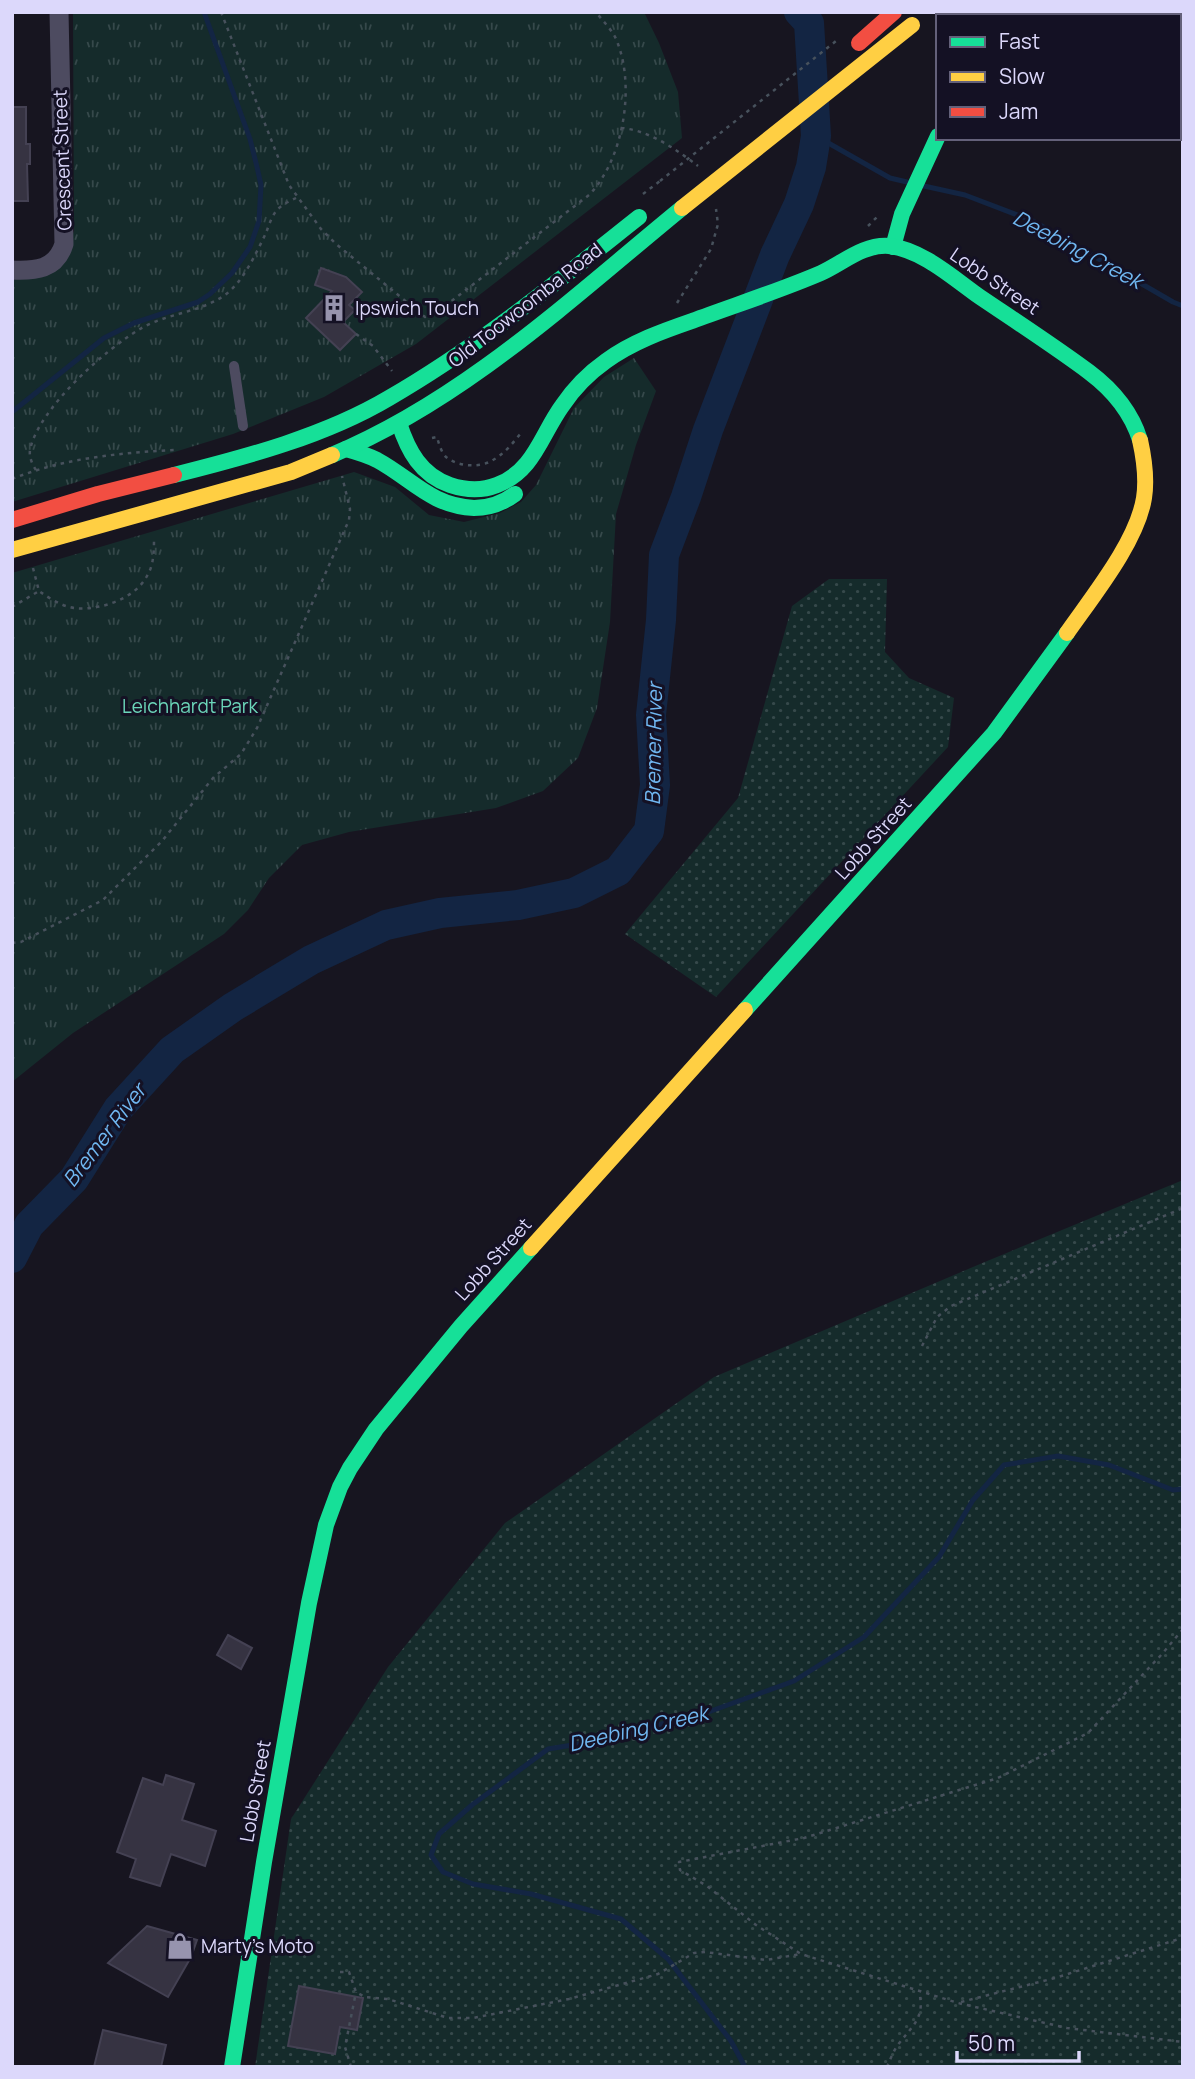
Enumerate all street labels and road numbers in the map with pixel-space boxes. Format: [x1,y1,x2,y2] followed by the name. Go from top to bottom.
[47,89,77,231] street label: Crescent Street
[443,237,607,373] street label: Old Toowoomba Road
[945,241,1045,321] street label: Lobb Street
[829,791,917,885] street label: Lobb Street
[449,1212,537,1306] street label: Lobb Street
[233,1738,277,1844] street label: Lobb Street

